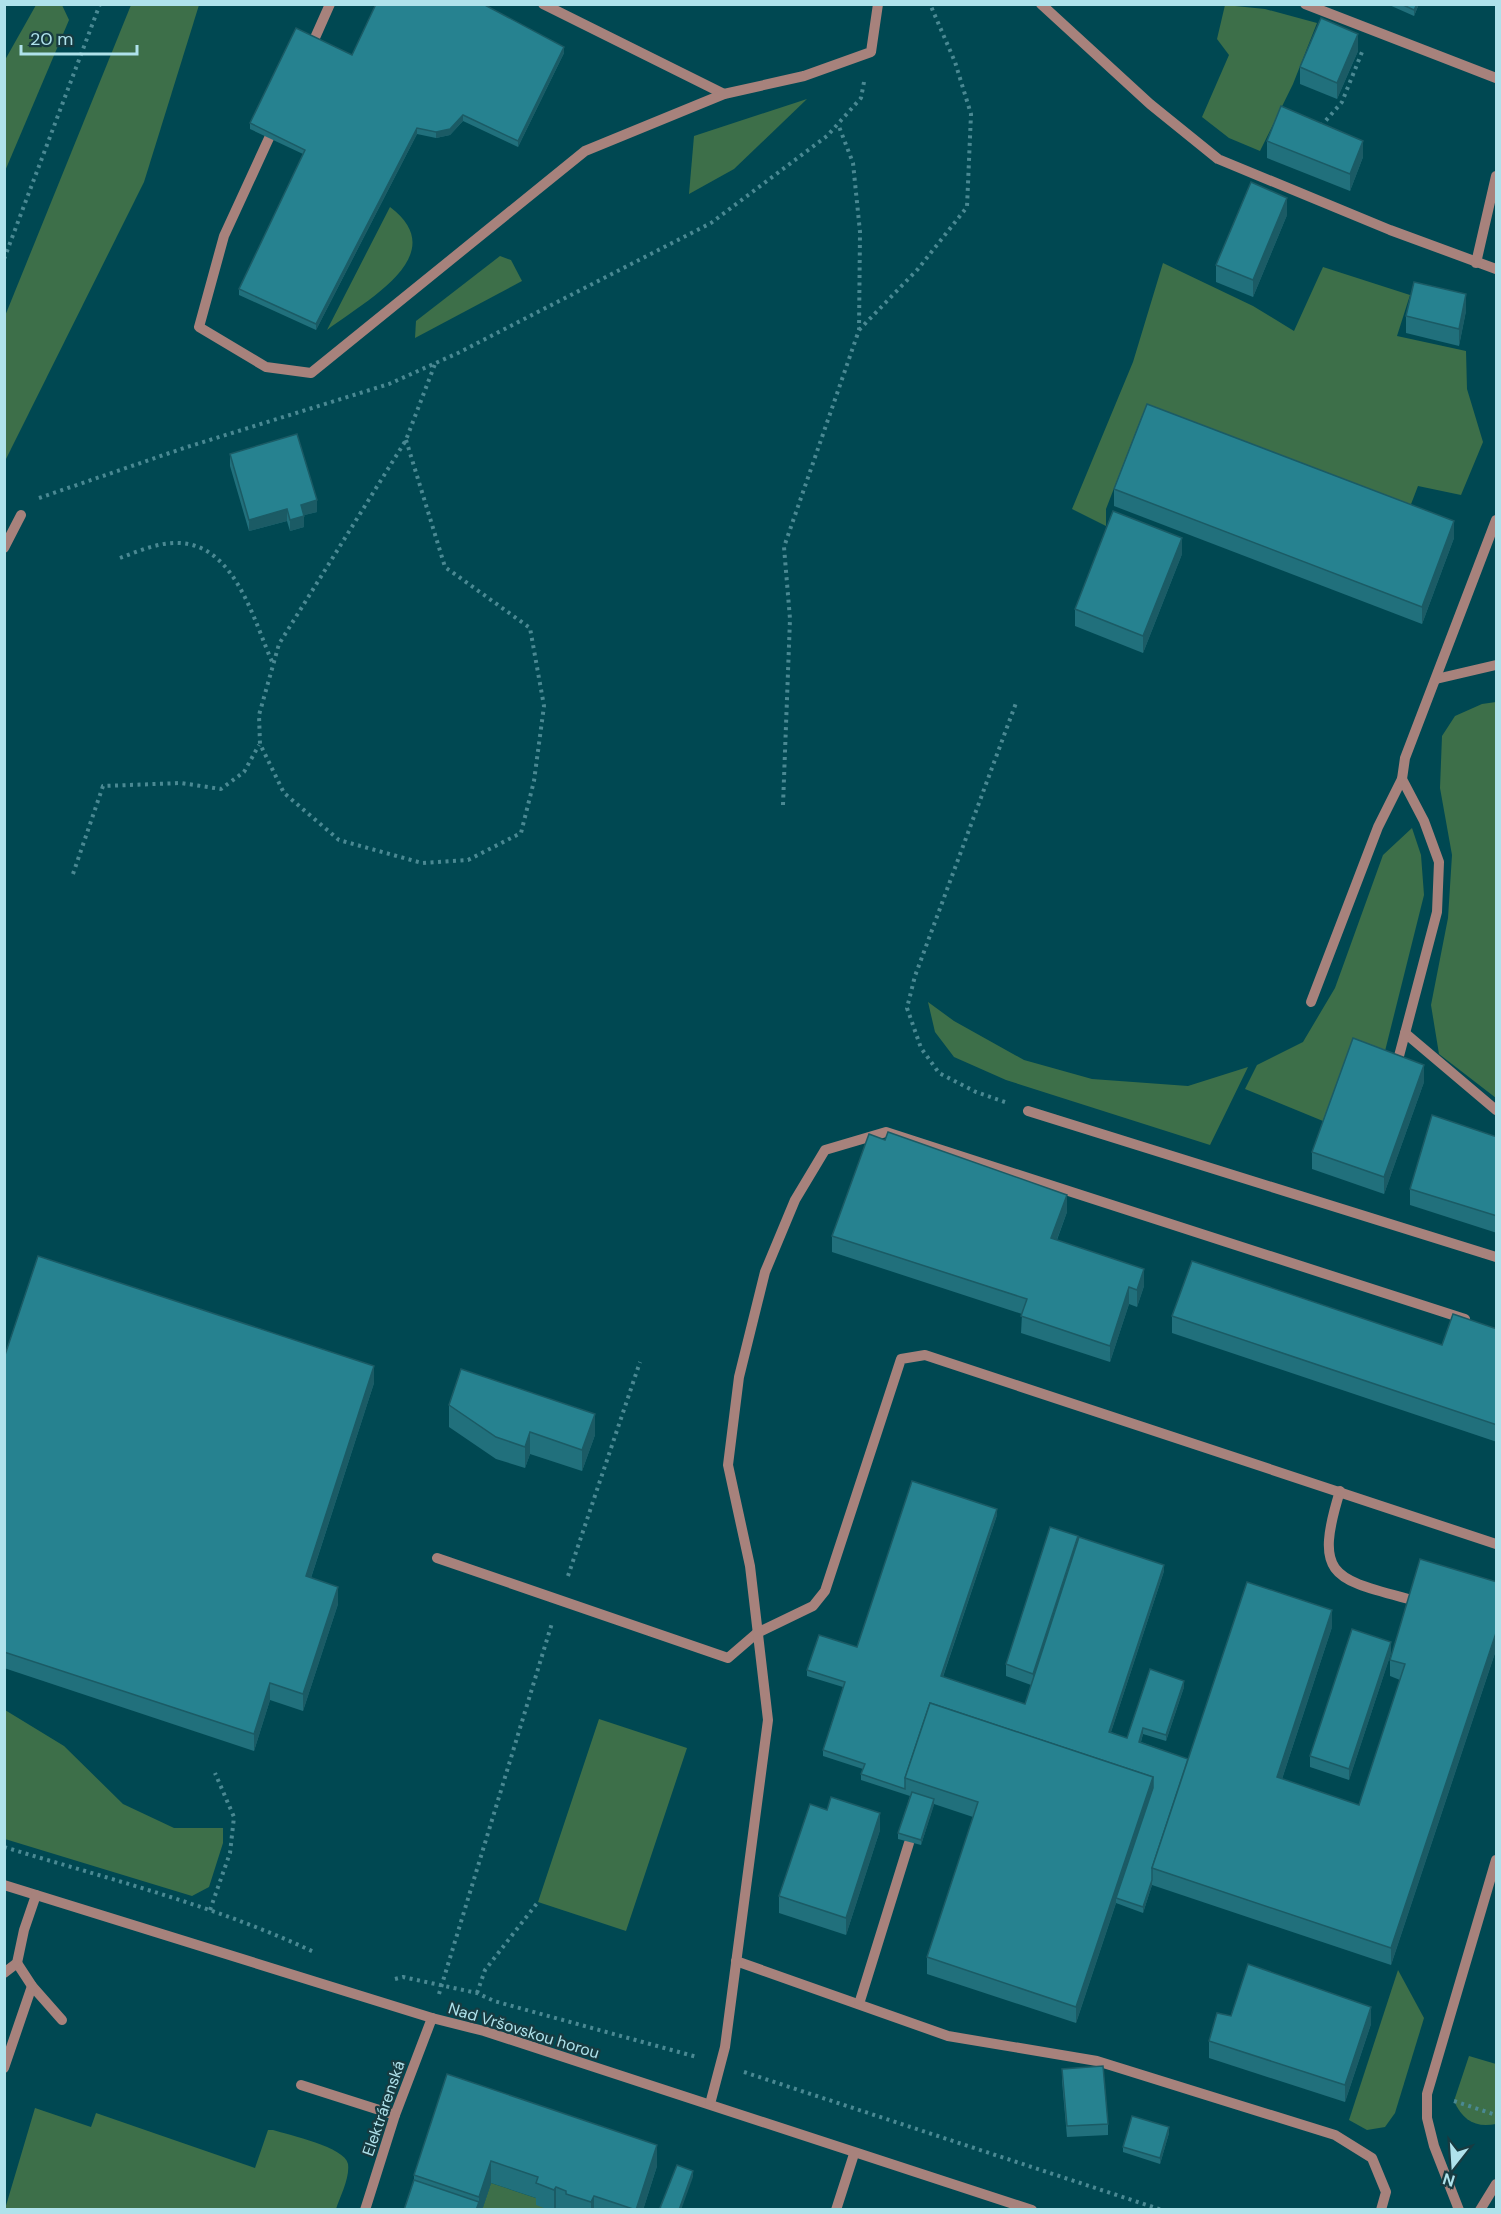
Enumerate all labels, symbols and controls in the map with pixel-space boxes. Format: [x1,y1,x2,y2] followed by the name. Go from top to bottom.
[21,18,136,56] scale bar
[30,27,73,51] text: 20 m
[446,1998,602,2063] street label: Nad Vršovskou horou
[357,2058,410,2159] street label: Elektrárenská
[1423,2136,1483,2196] north arrow
[1440,2168,1457,2192] text: N

